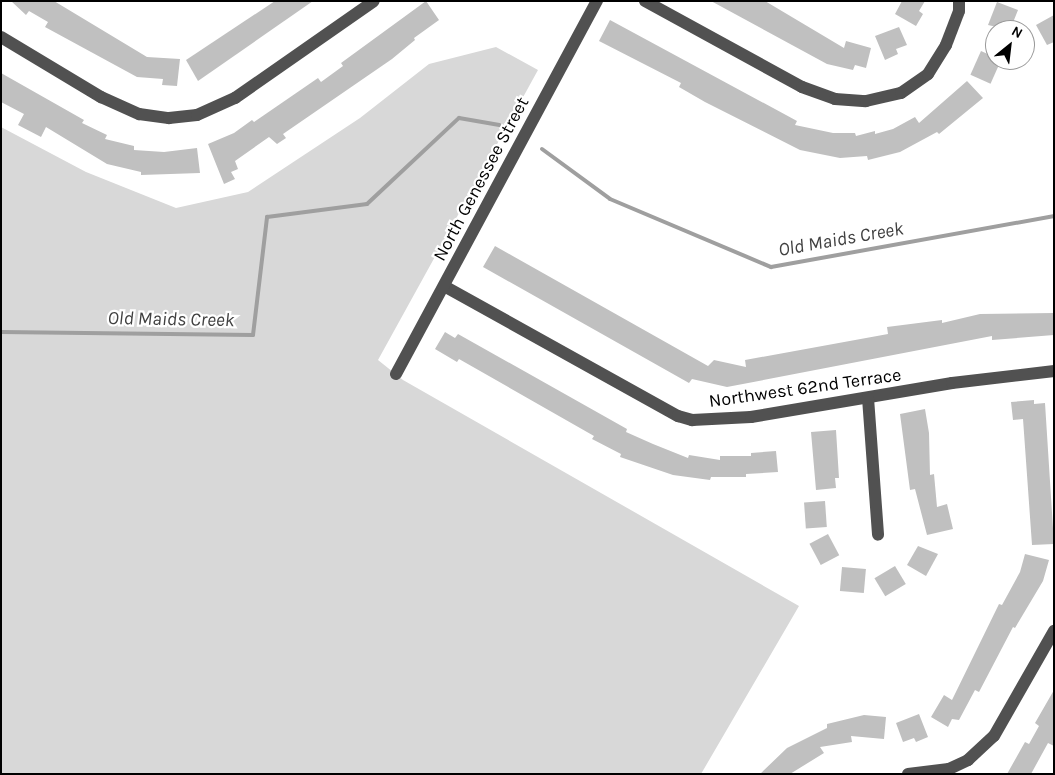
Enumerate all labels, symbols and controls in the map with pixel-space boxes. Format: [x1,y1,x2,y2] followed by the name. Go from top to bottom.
[985,20,1035,70] north arrow
[1009,22,1026,42] text: N
[429,93,533,265] street label: North Genessee Street
[777,218,905,262] water label: Old Maids Creek
[107,307,235,333] water label: Old Maids Creek
[707,364,903,412] street label: Northwest 62nd Terrace

